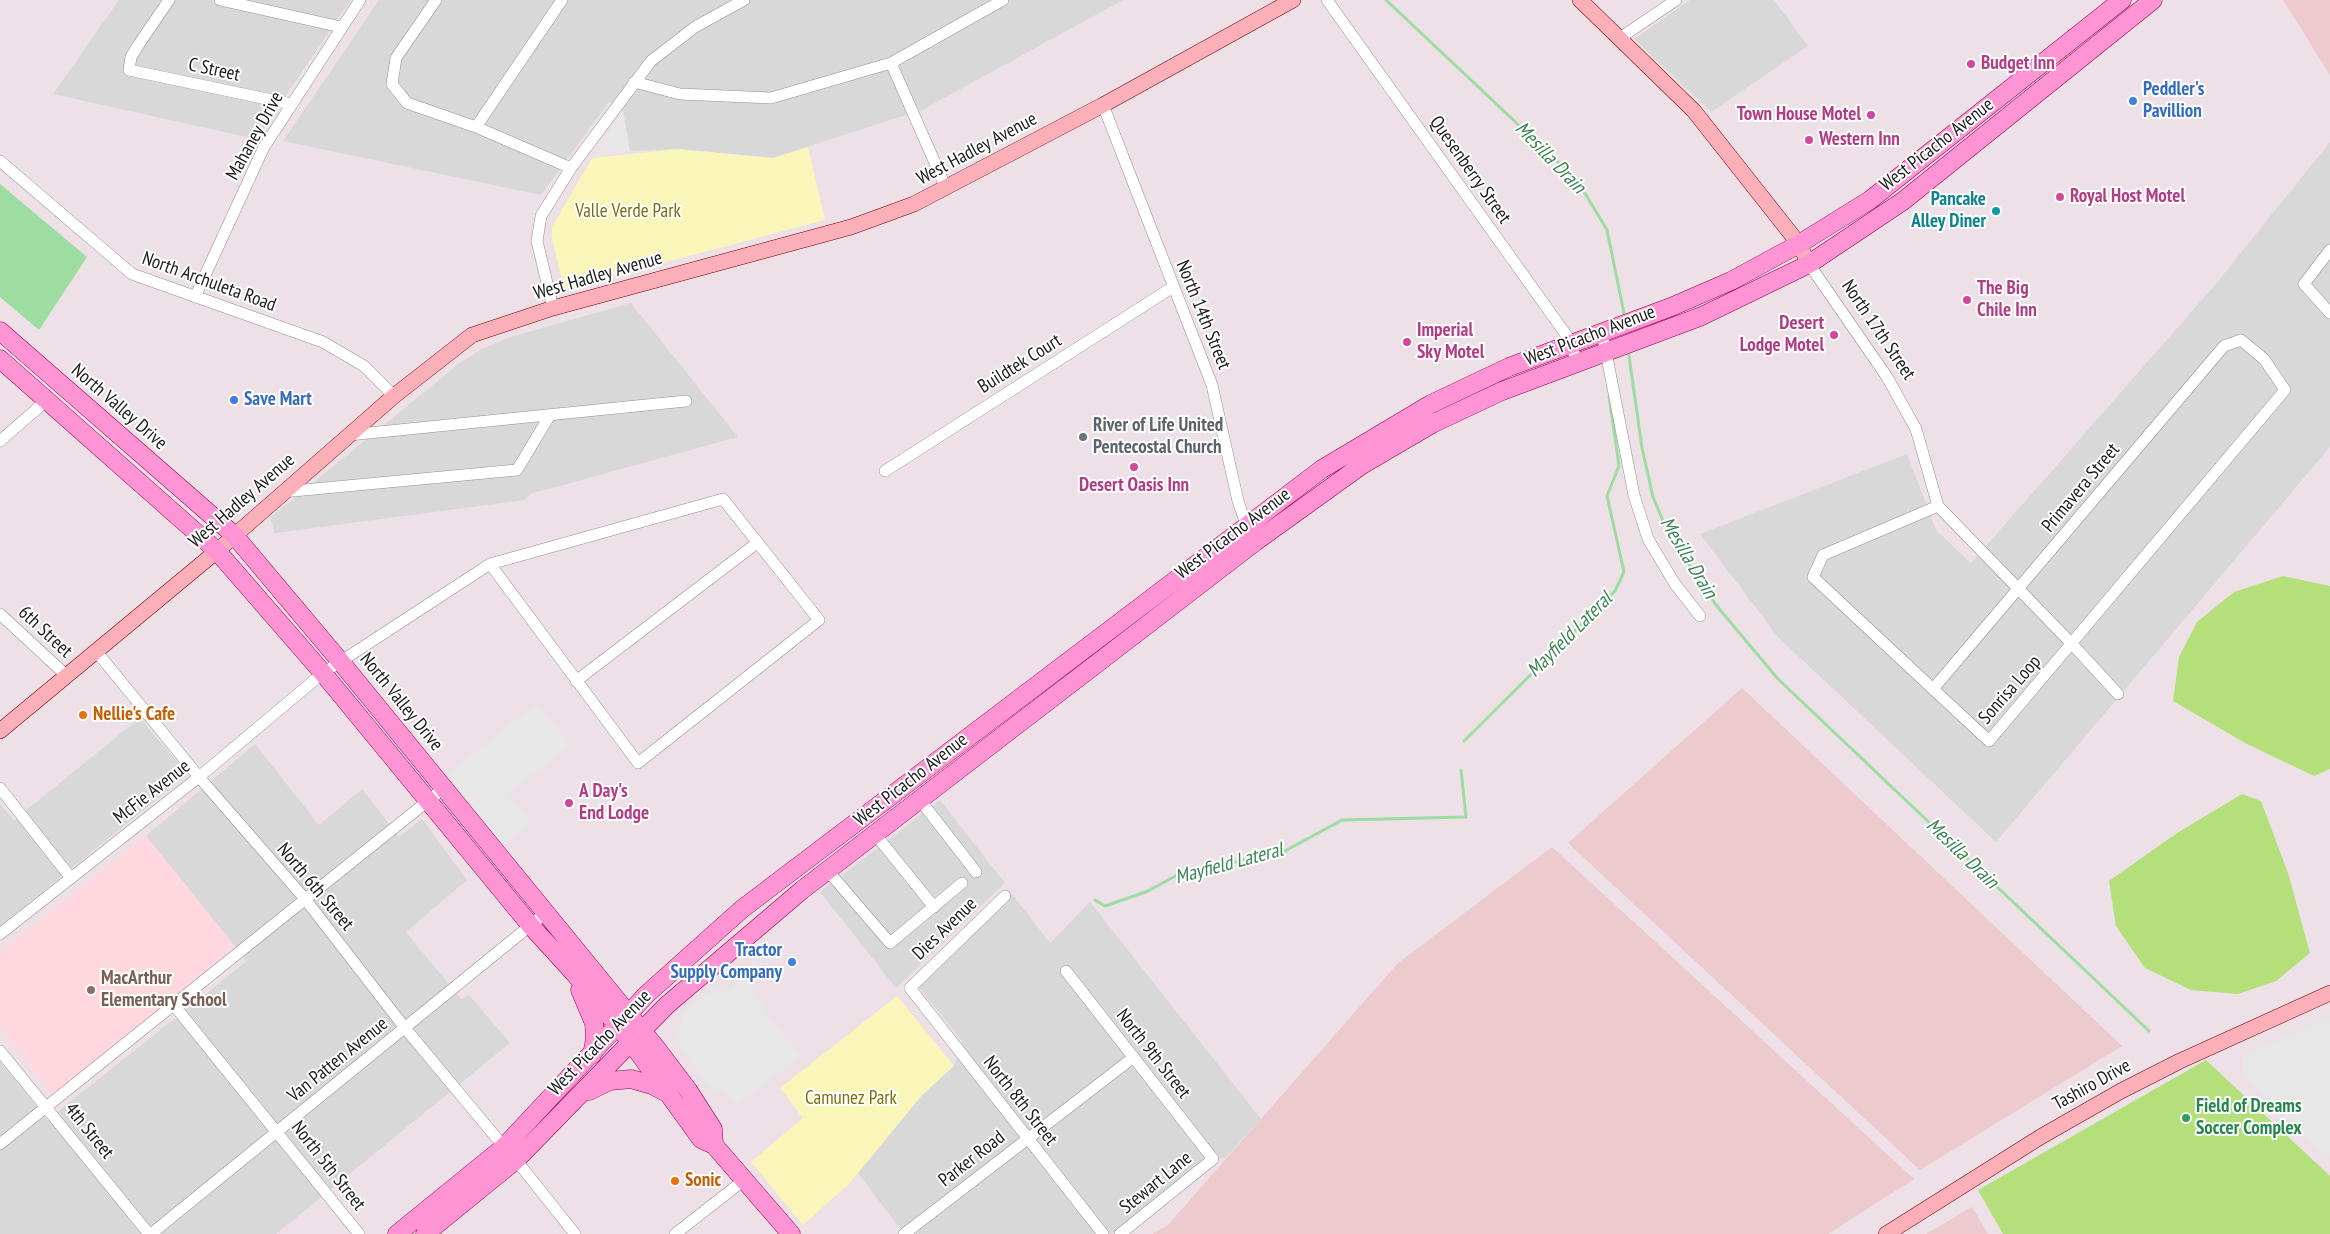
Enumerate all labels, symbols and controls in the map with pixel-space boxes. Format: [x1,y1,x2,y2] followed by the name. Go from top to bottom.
[186,53,242,87] street label: C Street
[1981,53,2055,75] place label: Budget Inn
[1965,58,1977,70] marker: Budget Inn
[2143,79,2204,123] place label: Peddler's Pavillion
[221,88,289,184] street label: Mahaney Drive
[1876,94,1998,196] street label: West Picacho Avenue
[2127,95,2139,107] marker: Peddler's Pavillion
[1737,104,1861,126] place label: Town House Motel
[913,108,1041,190] street label: West Hadley Avenue
[1865,109,1877,121] marker: Town House Motel
[1424,112,1516,228] street label: Quesenberry Street
[1510,117,1590,199] water label: Mesilla Drain
[1819,129,1900,151] place label: Western Inn
[1803,134,1815,146] marker: Western Inn
[2070,186,2185,208] place label: Royal Host Motel
[1911,189,1986,233] place label: Pancake Alley Diner
[2054,191,2066,203] marker: Royal Host Motel
[575,201,681,223] park label: Valle Verde Park
[1990,205,2002,217] marker: Pancake Alley Diner
[139,247,279,317] street label: North Archuleta Road
[531,247,665,305] street label: West Hadley Avenue
[1171,257,1235,373] street label: North 14th Street
[1836,276,1920,384] street label: North 17th Street
[1977,278,2037,322] place label: The Big Chile Inn
[1961,294,1973,306] marker: The Big Chile Inn
[1521,301,1659,371] street label: West Picacho Avenue
[1740,313,1824,357] place label: Desert Lodge Motel
[1417,320,1484,364] place label: Imperial Sky Motel
[974,329,1066,399] street label: Buildtek Court
[1828,329,1840,341] marker: Desert Lodge Motel
[1401,336,1413,348] marker: Imperial Sky Motel
[66,359,172,455] street label: North Valley Drive
[244,389,312,411] place label: Save Mart
[228,394,240,406] marker: Save Mart
[1093,415,1223,459] place label: River of Life United Pentecostal Church
[1077,431,1089,443] marker: River of Life United Pentecostal Church
[2037,439,2125,537] street label: Primavera Street
[184,449,300,553] street label: West Hadley Avenue
[1128,461,1140,473] marker: Desert Oasis Inn
[1079,475,1189,497] place label: Desert Oasis Inn
[1171,483,1295,585] street label: West Picacho Avenue
[1654,513,1722,603] water label: Mesilla Drain
[1522,587,1618,683] water label: Mayfield Lateral
[13,601,77,663] street label: 6th Street
[355,648,447,756] street label: North Valley Drive
[1974,651,2046,729] street label: Sonrisa Loop
[93,704,175,726] place label: Nellie's Cafe
[77,709,89,721] marker: Nellie's Cafe
[850,729,972,831] street label: West Picacho Avenue
[109,755,195,829] street label: McFie Avenue
[579,781,649,825] place label: A Day's End Lodge
[563,797,575,809] marker: A Day's End Lodge
[1921,814,2003,894] water label: Mesilla Drain
[1172,838,1286,890] water label: Mayfield Lateral
[272,839,358,935] street label: North 6th Street
[908,893,982,965] street label: Dies Avenue
[670,940,782,984] place label: Tractor Supply Company
[786,956,798,968] marker: Tractor Supply Company
[101,968,227,1012] place label: MacArthur Elementary School
[85,984,97,996] marker: MacArthur Elementary School
[544,985,656,1101] street label: West Picacho Avenue
[1111,1005,1195,1103] street label: North 9th Street
[283,1013,393,1107] street label: Van Patten Avenue
[978,1052,1062,1150] street label: North 8th Street
[2049,1054,2135,1116] street label: Tashiro Drive
[805,1088,897,1110] park label: Camunez Park
[2196,1096,2302,1140] place label: Field of Dreams Soccer Complex
[60,1098,118,1164] street label: 4th Street
[2180,1112,2192,1124] marker: Field of Dreams Soccer Complex
[286,1117,370,1215] street label: North 5th Street
[934,1126,1010,1192] street label: Parker Road
[1115,1147,1197,1219] street label: Stewart Lane
[685,1170,721,1192] place label: Sonic
[669,1175,681,1187] marker: Sonic

